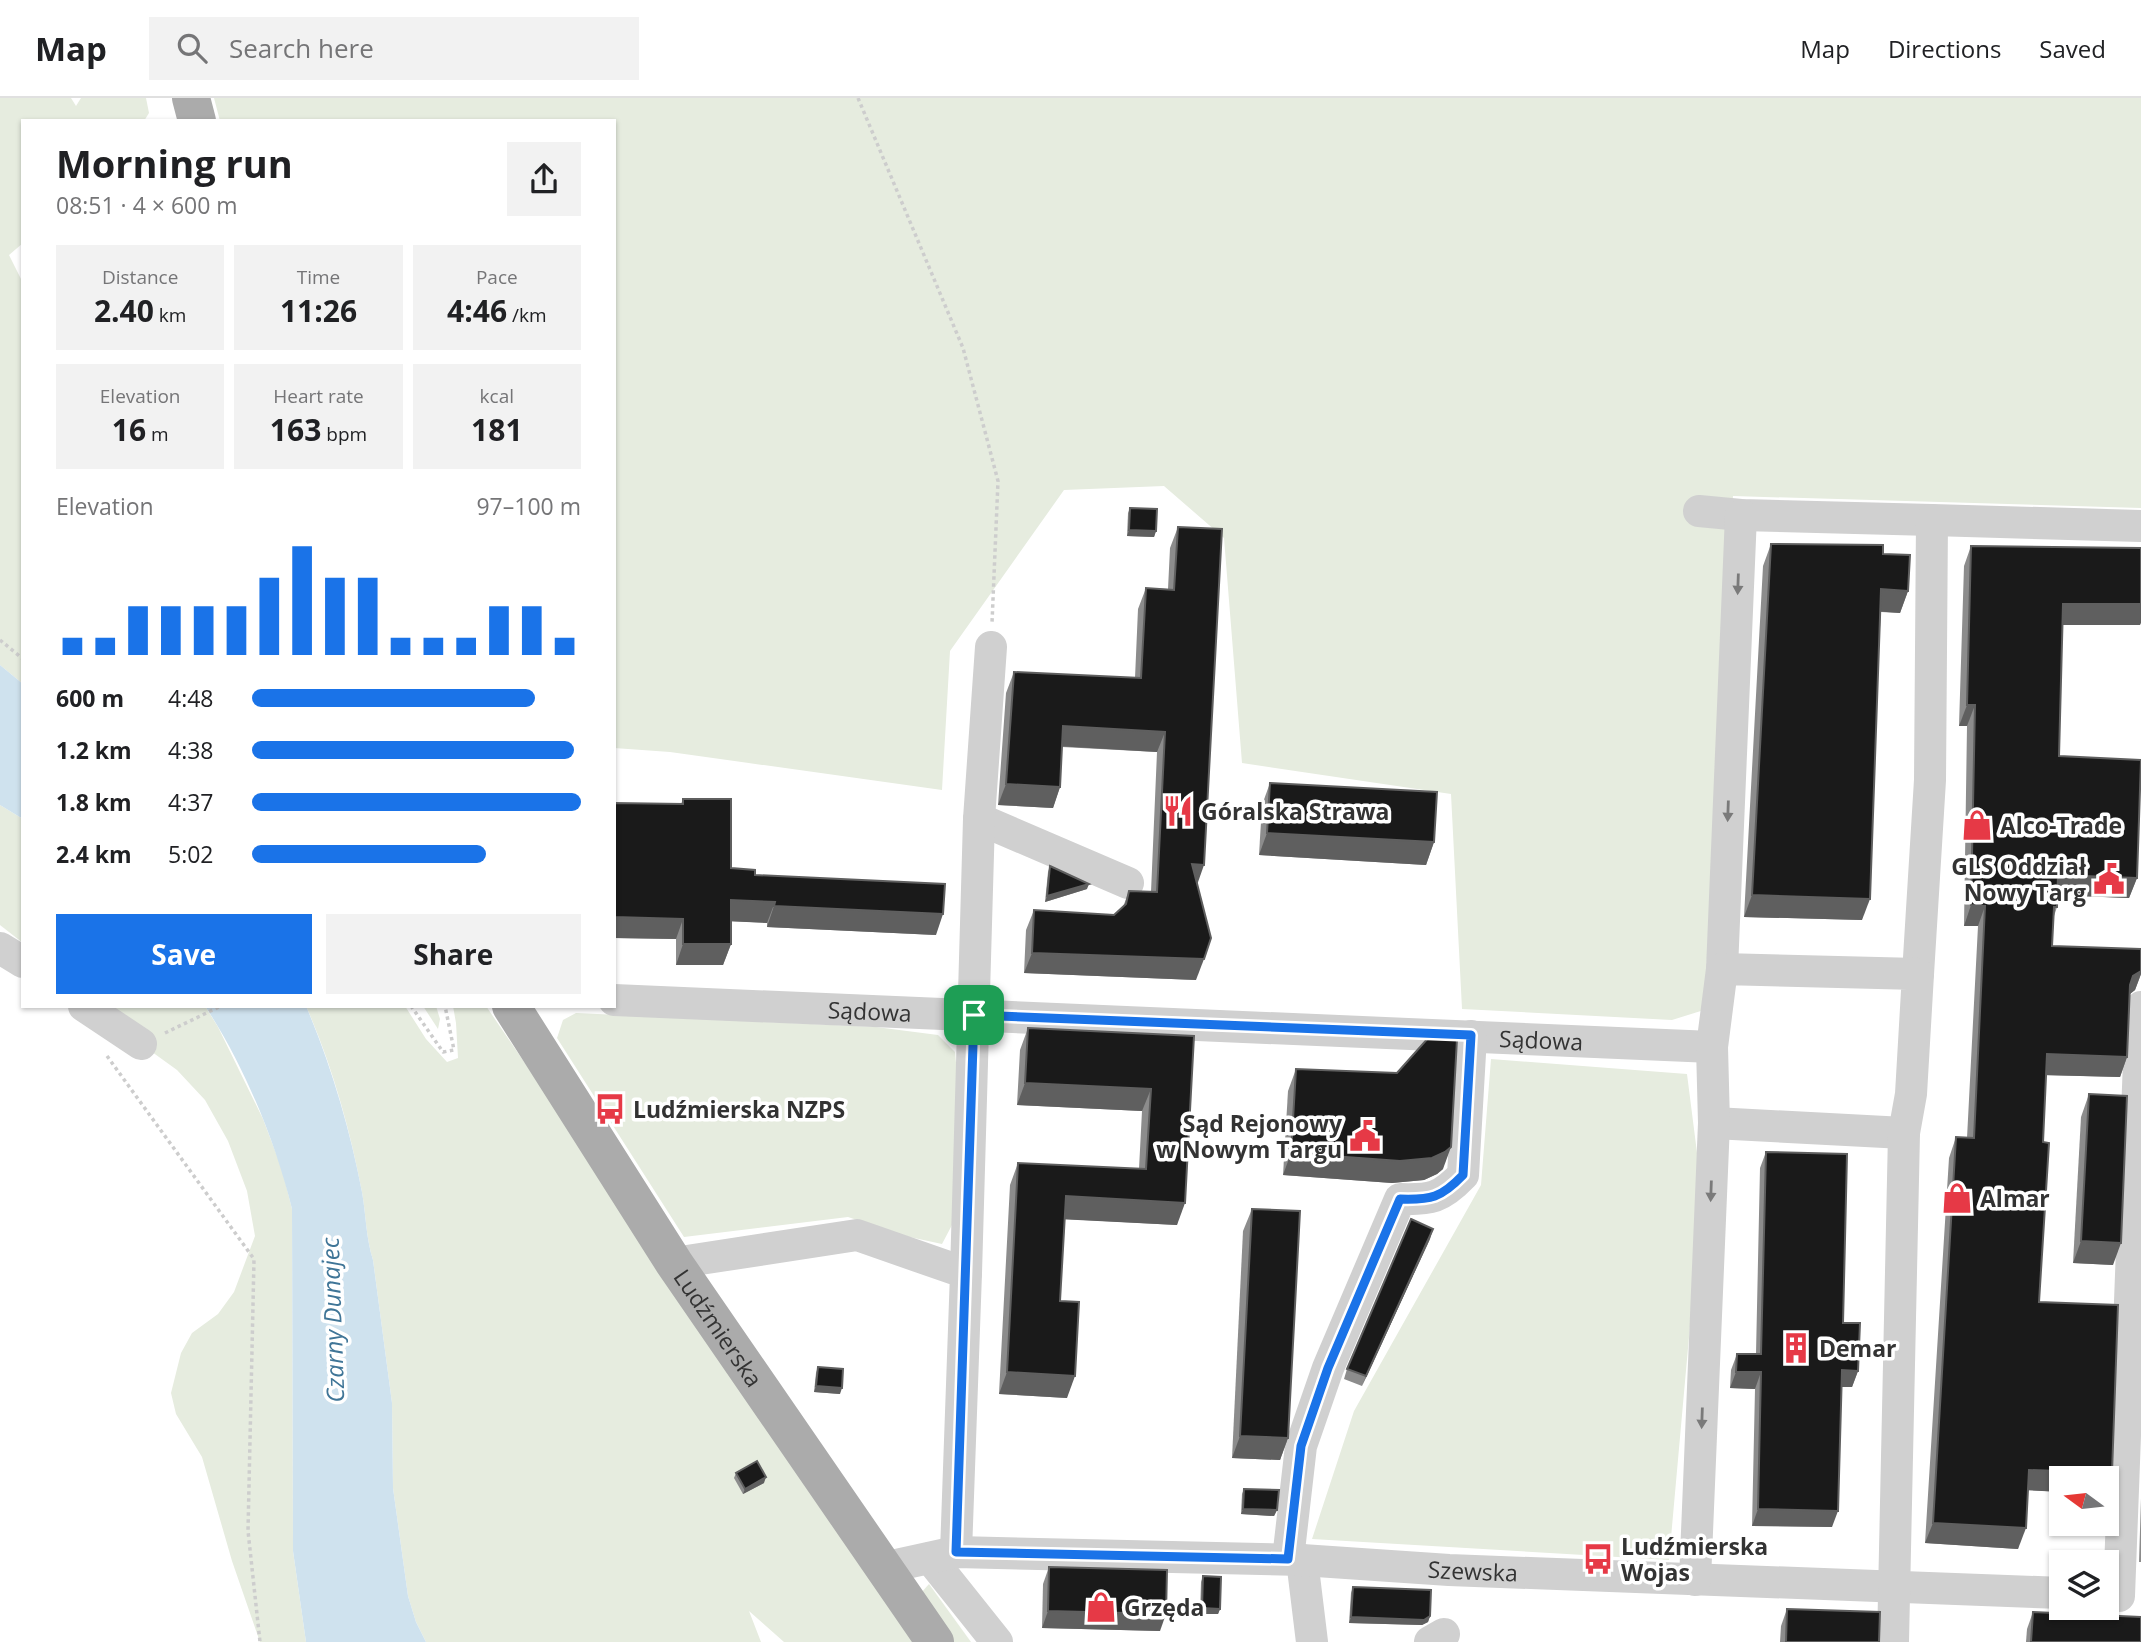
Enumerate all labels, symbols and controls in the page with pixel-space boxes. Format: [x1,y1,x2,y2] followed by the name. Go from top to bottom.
[149,17,639,80] search box
[35,26,107,71] text: Map
[173,29,211,67] icon: search
[229,30,374,66] text: Search here
[1800,32,1850,65] text: Map
[1888,32,2001,65] text: Directions
[2039,32,2106,65] text: Saved
[56,137,293,189] text: Morning run
[507,142,581,216] button: share
[56,189,238,221] text: 08:51 · 4 × 600 m
[102,264,178,290] text: Distance
[297,264,340,290] text: Time
[476,264,518,290] text: Pace
[94,290,154,331] text: 2.40
[280,290,357,331] text: 11:26
[447,290,507,331] text: 4:46
[154,302,186,328] text: km
[507,302,547,328] text: /km
[100,383,181,409] text: Elevation
[273,383,364,409] text: Heart rate
[480,383,514,409] text: kcal
[112,409,146,450] text: 16
[270,409,321,450] text: 163
[471,409,523,450] text: 181
[146,421,169,447] text: m
[321,421,367,447] text: bpm
[56,490,154,522] text: Elevation
[476,490,581,522] text: 97–100 m
[1732,573,1743,595] one-way arrow
[56,682,124,714] text: 600 m
[168,682,214,714] text: 4:48
[56,734,132,766] text: 1.2 km
[168,734,214,766] text: 4:38
[56,786,132,818] text: 1.8 km
[168,786,214,818] text: 4:37
[1161,794,1195,828] restaurant icon: Góralska Strawa
[1201,795,1389,827] place label: Góralska Strawa
[1723,800,1734,822] one-way arrow
[1960,808,1994,842] shop icon: Alco-Trade
[2000,809,2122,841] place label: Alco-Trade
[56,838,132,870] text: 2.4 km
[168,838,214,870] text: 5:02
[1951,850,2087,908] place label: GLS Oddział Nowy Targ
[2092,862,2126,896] public building icon: GLS Oddział Nowy Targ
[56,914,312,994] button: Save
[326,914,581,994] button: Share
[944,985,1004,1045] pin
[827,993,912,1029] street label: Sądowa
[955,996,993,1034] icon: arrive
[1499,1022,1584,1057] street label: Sądowa
[593,1092,627,1126] bus stop icon: Ludźmierska NZPS
[633,1093,845,1125] place label: Ludźmierska NZPS
[1156,1107,1343,1165] place label: Sąd Rejonowy w Nowym Targu
[1348,1119,1382,1153] public building icon: Sąd Rejonowy w Nowym Targu
[1706,1180,1717,1202] one-way arrow
[1940,1181,1974,1215] shop icon: Almar
[1980,1182,2050,1214] place label: Almar
[313,1236,351,1403] water label: Czarny Dunajec
[667,1263,770,1393] street label: Ludźmierska
[1779,1331,1813,1365] building icon: Demar
[1819,1332,1897,1364] place label: Demar
[1697,1407,1708,1429] one-way arrow
[2049,1466,2119,1536] north arrow
[2049,1466,2119,1620] map controls
[1621,1530,1768,1588] place label: Ludźmierska Wojas
[1581,1542,1615,1576] bus stop icon: Ludźmierska Wojas
[2049,1550,2119,1620] button: layers
[1427,1553,1518,1589] street label: Szewska
[1084,1590,1118,1624] shop icon: Grzęda
[1124,1591,1204,1623] place label: Grzęda

